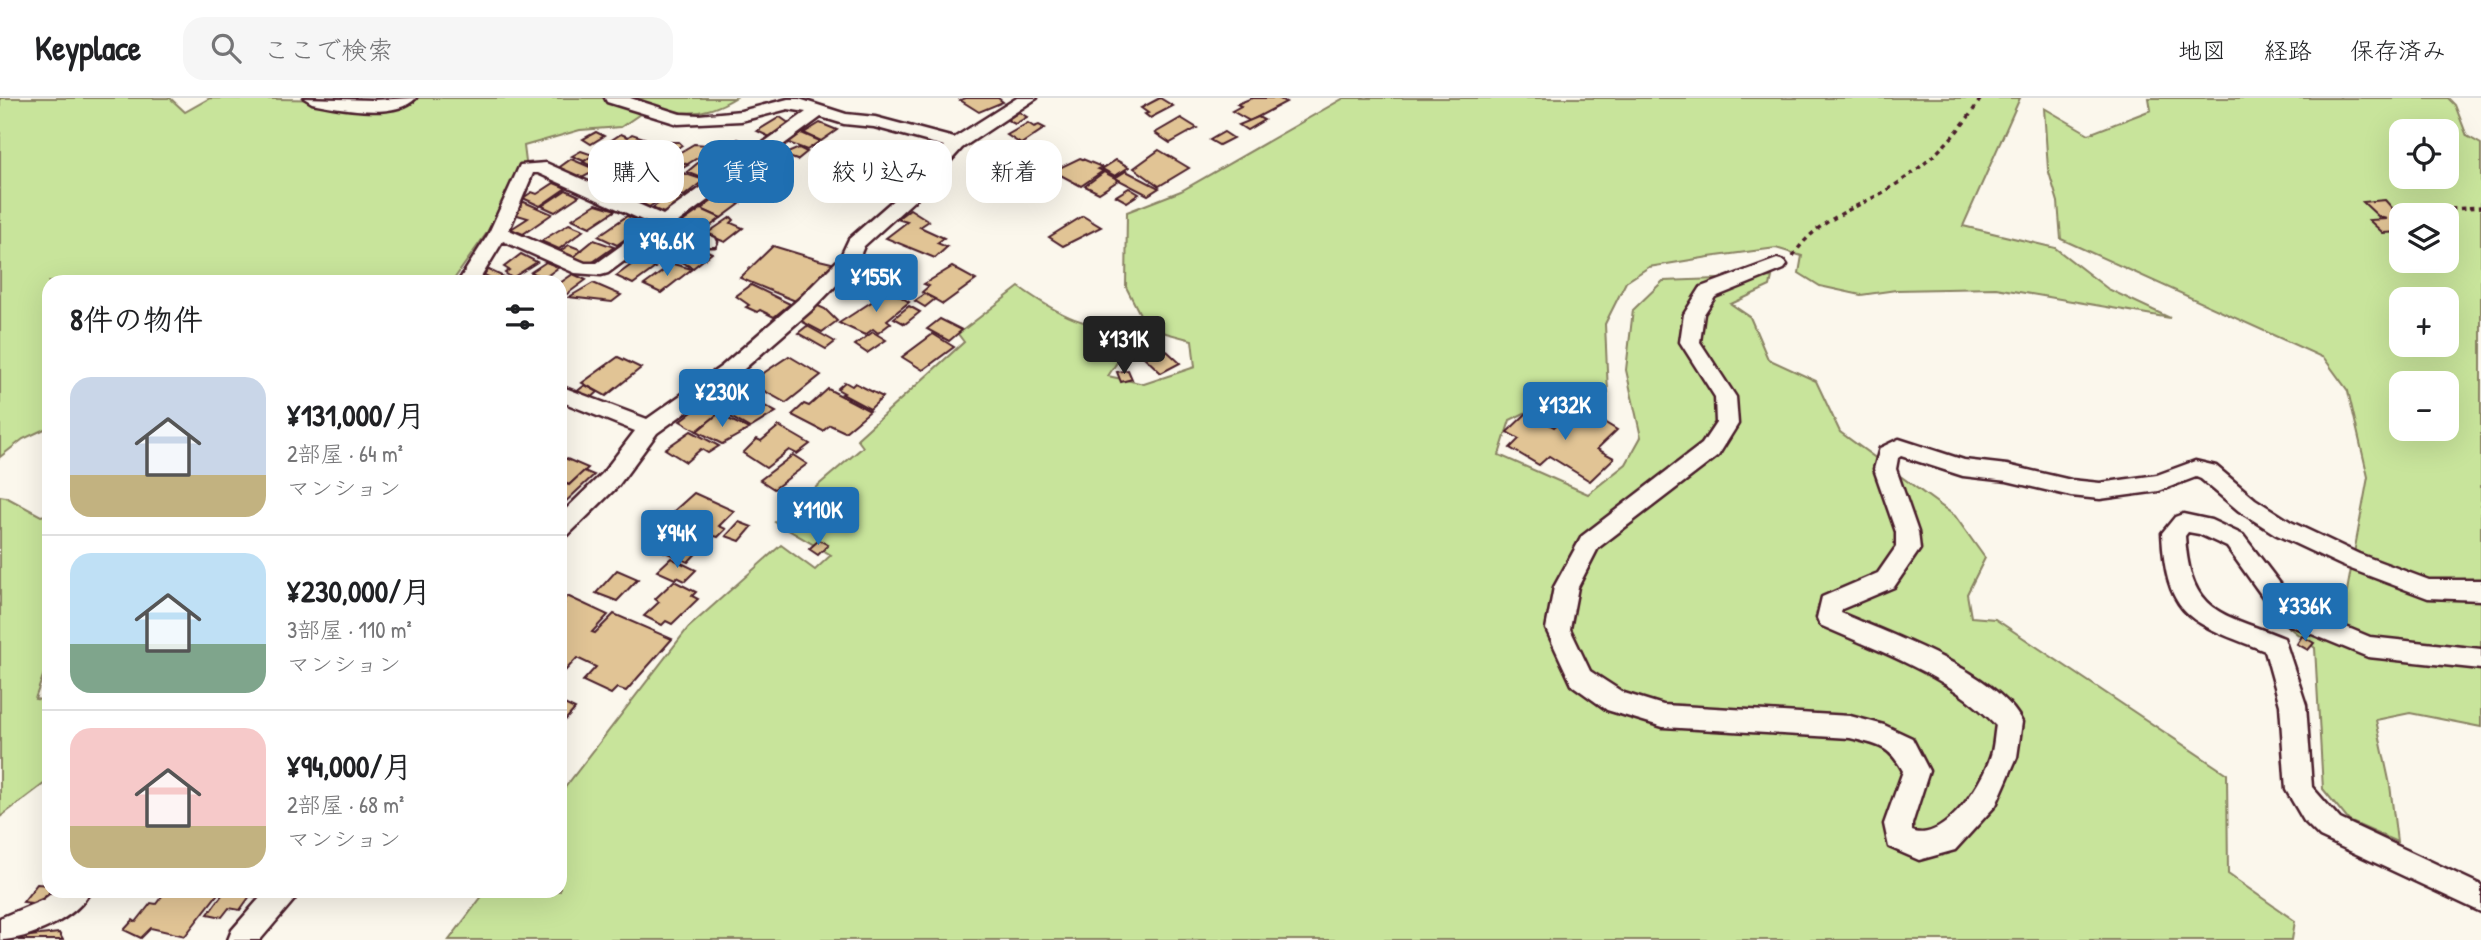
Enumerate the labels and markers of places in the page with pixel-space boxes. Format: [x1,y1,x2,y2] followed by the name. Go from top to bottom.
[610,218,724,278] pin: ¥96.6K
[827,254,925,314] pin: ¥155K
[1075,316,1173,376] pin: ¥131K
[673,370,771,429] pin: ¥230K
[1516,382,1614,442] pin: ¥132K
[769,488,867,547] pin: ¥110K
[636,510,718,570] pin: ¥94K
[2256,584,2354,643] pin: ¥336K

